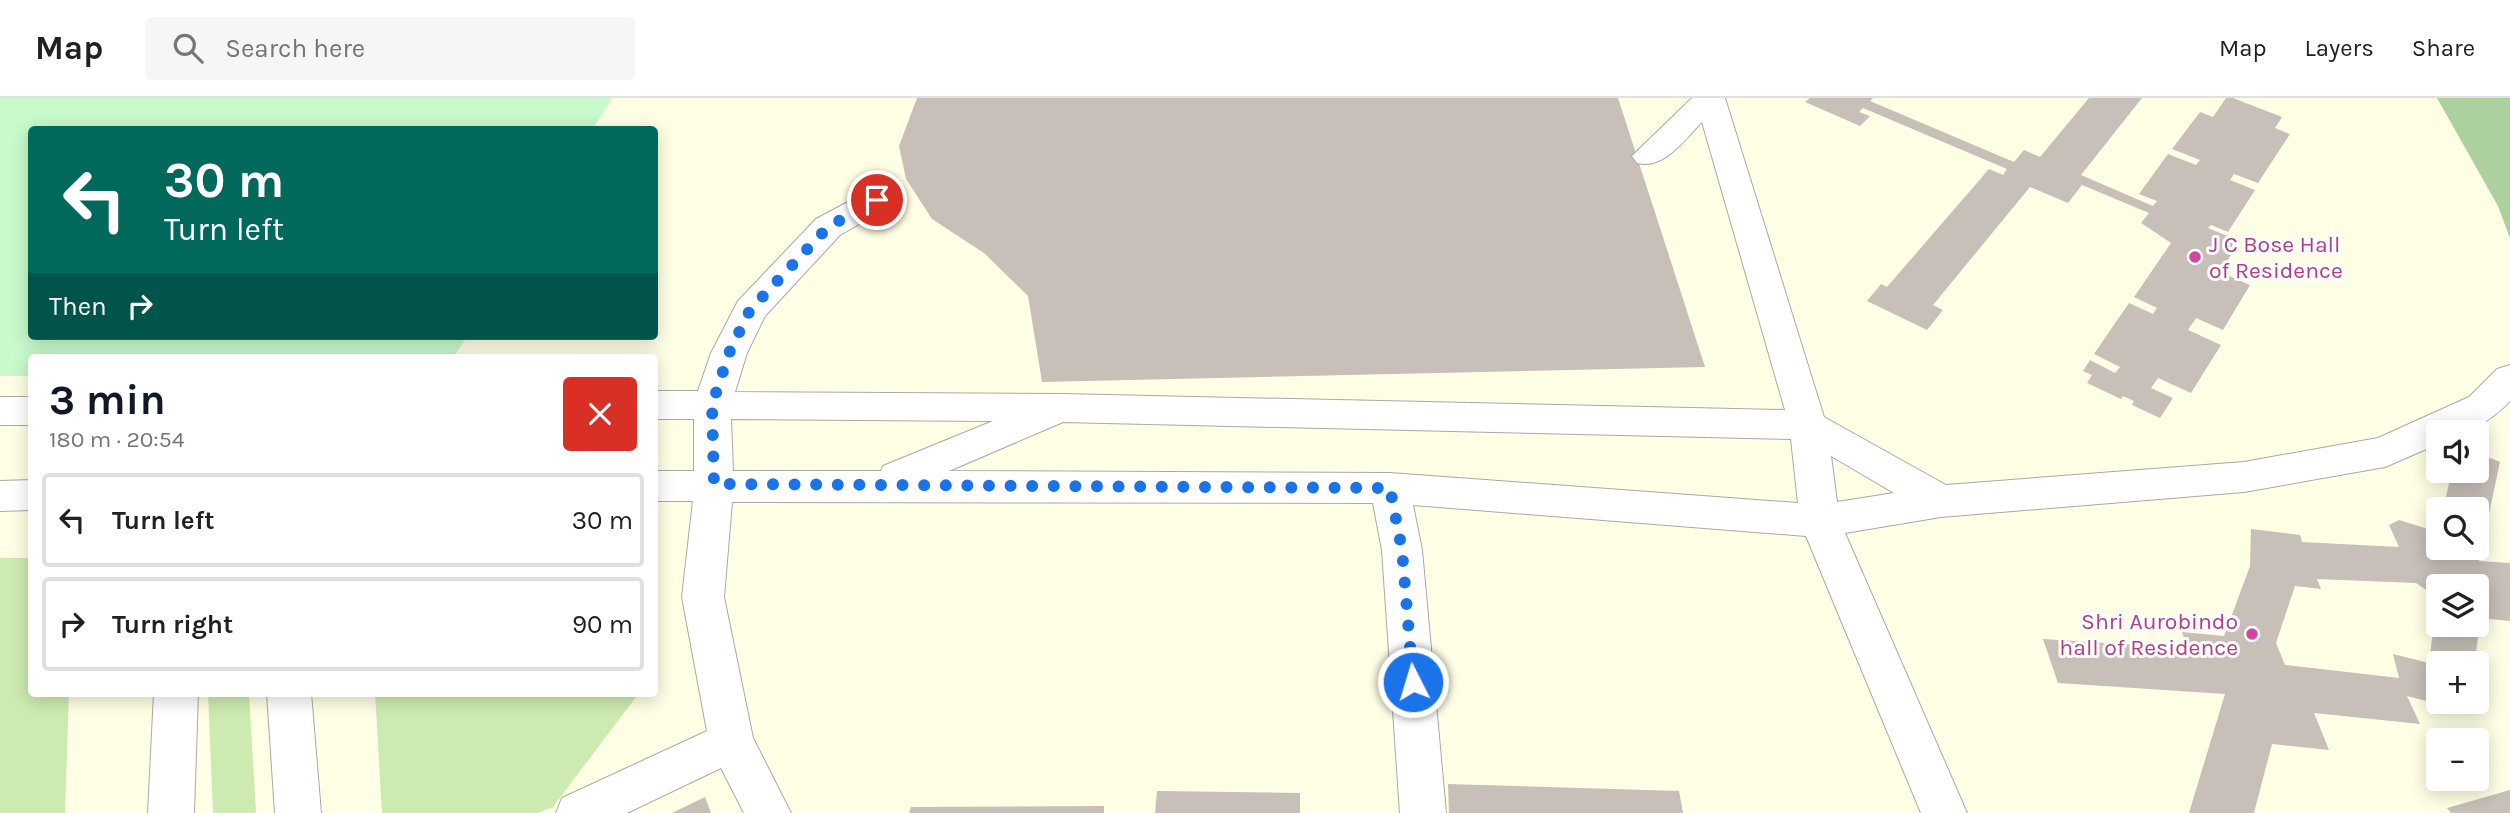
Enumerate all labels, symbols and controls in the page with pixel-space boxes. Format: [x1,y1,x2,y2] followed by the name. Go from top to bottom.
[145,17,635,80] search box
[35,29,103,67] text: Map
[169,29,207,67] icon: search
[225,33,365,64] text: Search here
[2219,34,2267,62] text: Map
[2305,34,2374,62] text: Layers
[2412,34,2475,62] text: Share
[164,152,284,209] text: 30 m
[49,154,140,245] icon: left
[847,170,907,230] pin
[858,181,896,219] icon: arrive
[164,211,284,248] text: Turn left
[2209,231,2343,284] place label: J C Bose Hall of Residence
[2187,249,2203,265] marker: J C Bose Hall of Residence
[121,287,159,325] icon: right
[49,291,107,322] text: Then
[49,375,166,425] text: 3 min
[563,377,637,451] button: close
[2426,420,2489,791] map controls
[2426,420,2489,483] button: sound
[49,426,185,453] text: 180 m · 20:54
[2426,497,2489,560] button: search
[53,501,91,539] icon: left
[112,505,214,536] text: Turn left
[572,505,633,536] text: 30 m
[2426,574,2489,637] button: layers
[53,605,91,643] icon: right
[2059,608,2238,661] place label: Shri Aurobindo hall of Residence
[112,609,233,640] text: Turn right
[572,609,633,640] text: 90 m
[2244,626,2260,642] marker: Shri Aurobindo hall of Residence
[1376,645,1450,719] position arrow
[2426,651,2489,714] button: +
[2426,728,2489,791] button: −

